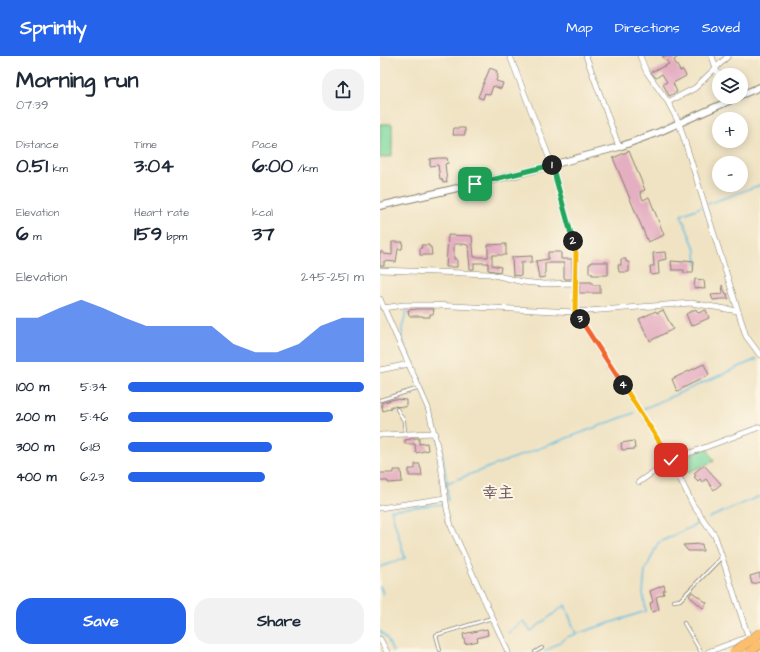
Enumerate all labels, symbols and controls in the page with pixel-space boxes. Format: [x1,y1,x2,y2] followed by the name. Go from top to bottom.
[20,15,87,42] text: Sprintly
[566,18,593,38] text: Map
[615,18,680,38] text: Directions
[702,18,740,38] text: Saved
[16,65,139,96] text: Morning run
[712,68,748,192] map controls
[712,68,748,104] button: layers
[322,69,364,111] button: share
[16,96,48,114] text: 07:39
[712,112,748,148] button: +
[16,137,59,152] text: Distance
[134,137,157,152] text: Time
[252,137,278,152] text: Pace
[16,152,48,180] text: 0.51
[134,152,174,180] text: 3:04
[252,152,293,180] text: 6:00
[542,155,562,175] pin: 1
[712,156,748,192] button: −
[551,157,553,172] text: 1
[48,161,68,176] text: km
[293,161,318,176] text: /km
[458,167,492,201] pin
[464,173,486,195] icon: arrive
[16,205,59,220] text: Elevation
[134,205,189,220] text: Heart rate
[252,205,273,220] text: kcal
[16,220,29,248] text: 6
[134,220,162,248] text: 159
[252,220,274,248] text: 37
[29,229,42,244] text: m
[162,229,187,244] text: bpm
[563,231,583,251] pin: 2
[570,233,576,248] text: 2
[16,268,67,286] text: Elevation
[301,268,364,286] text: 245–251 m
[570,309,590,329] pin: 3
[577,311,583,326] text: 3
[613,375,633,395] pin: 4
[619,377,627,392] text: 4
[16,378,49,396] text: 100 m
[80,378,107,396] text: 5:34
[16,408,55,426] text: 200 m
[80,408,108,426] text: 5:46
[16,438,54,456] text: 300 m
[80,438,100,456] text: 6:18
[654,443,688,477] pin
[660,449,682,471] icon: check
[16,468,57,486] text: 400 m
[80,468,104,486] text: 6:23
[482,482,514,504] district label: 幸主
[16,598,186,644] button: Save
[194,598,364,644] button: Share

